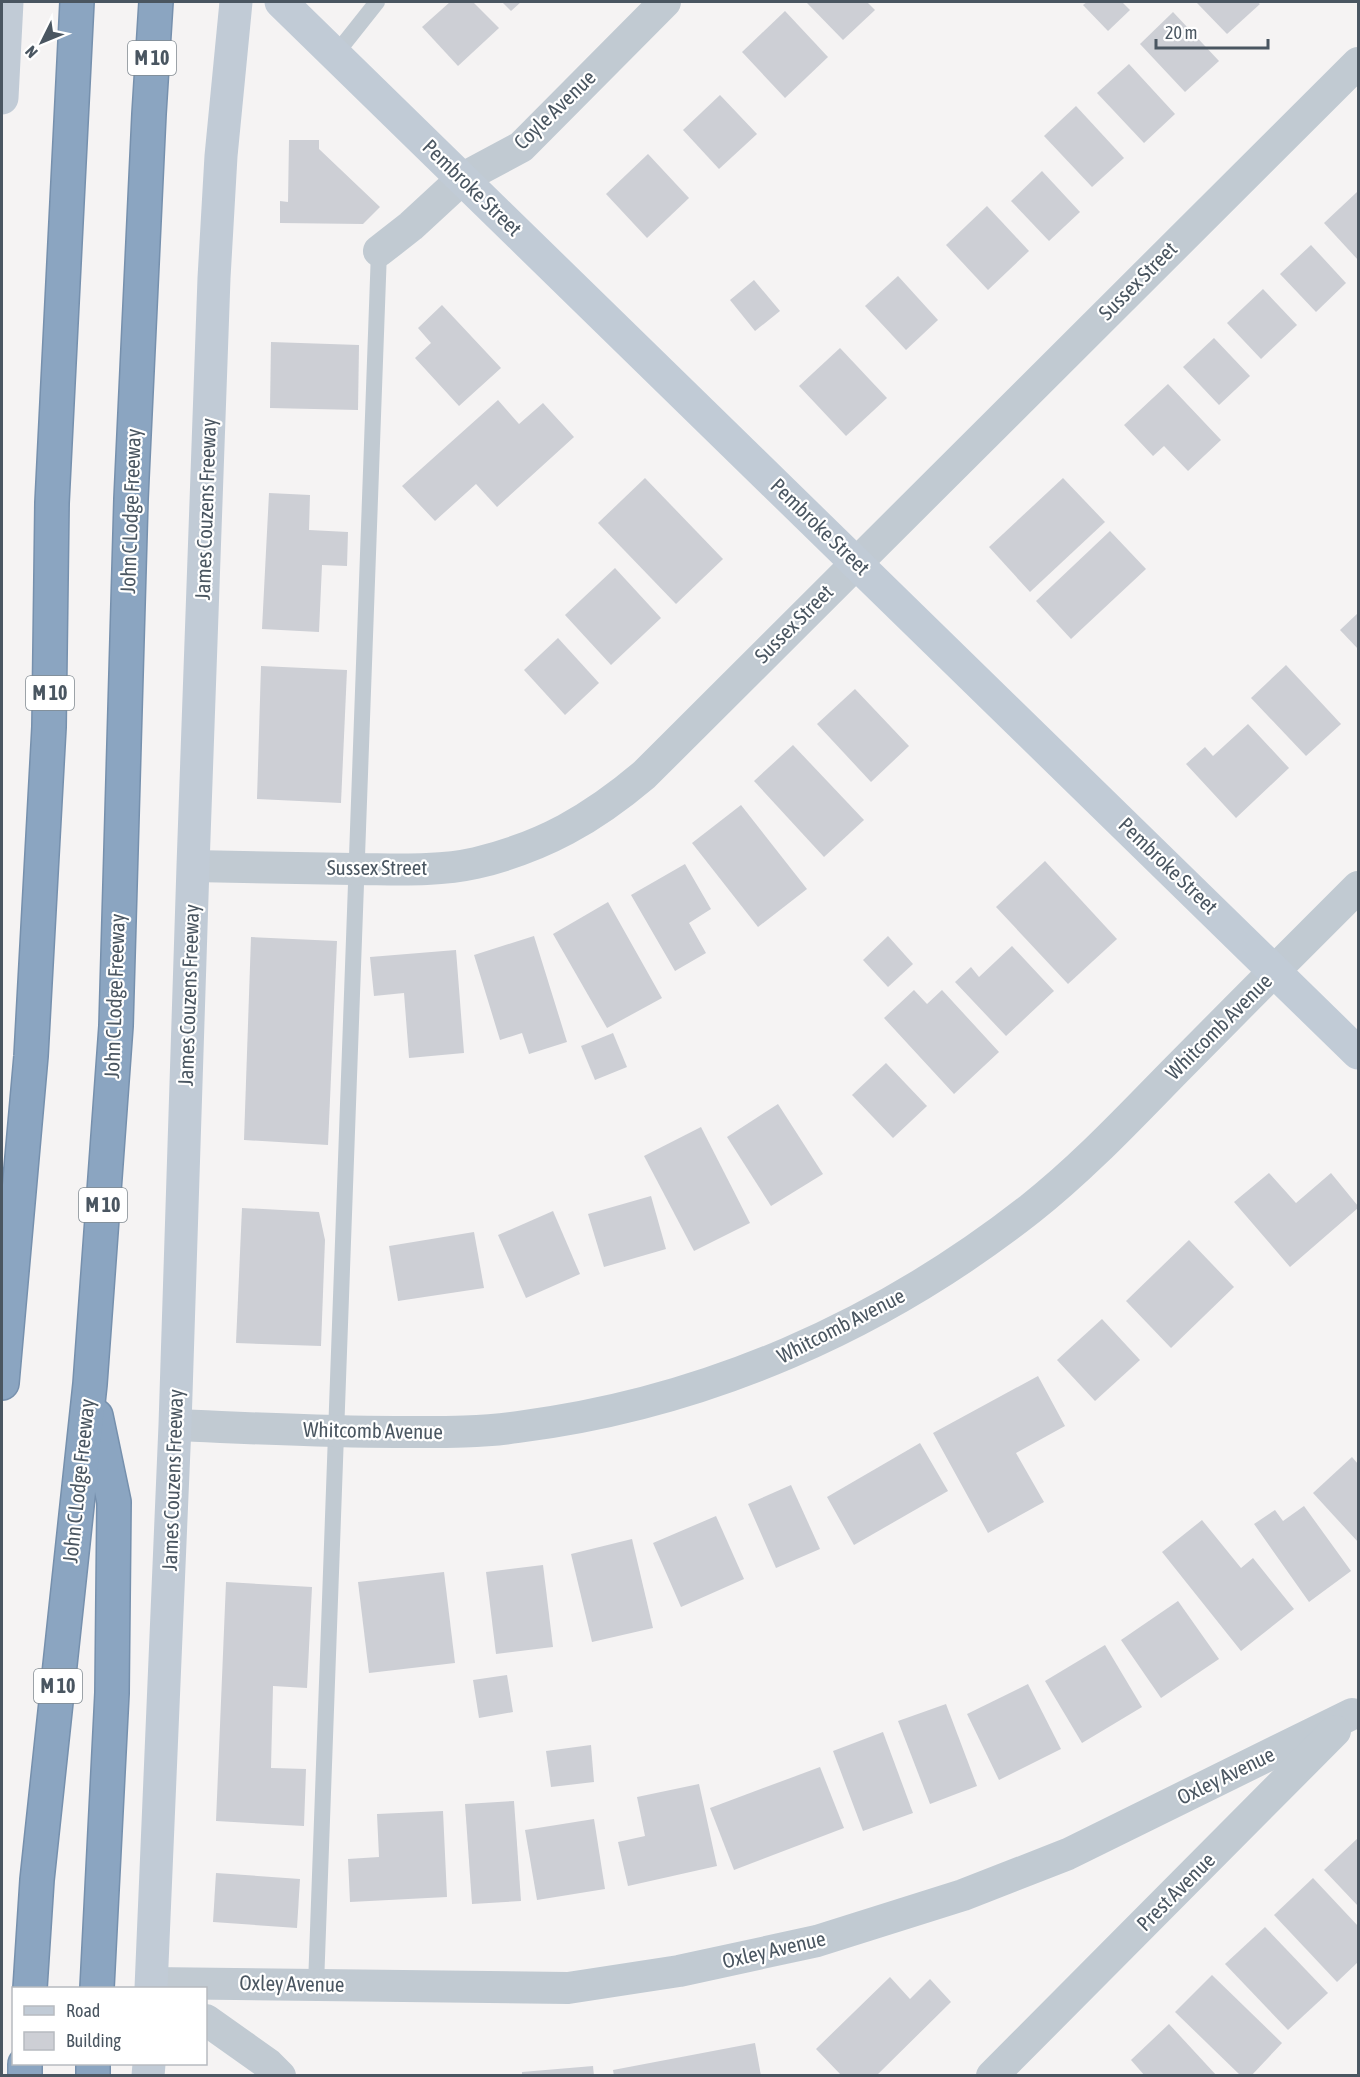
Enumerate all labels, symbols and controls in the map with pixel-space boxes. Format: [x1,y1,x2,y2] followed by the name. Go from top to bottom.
[12,12,72,72] north arrow
[1156,12,1268,50] scale bar
[1165,22,1197,43] text: 20 m
[128,41,176,75] road number: M 10
[21,43,41,62] text: N
[509,65,600,154] street label: Coyle Avenue
[418,134,527,240] street label: Pembroke Street
[1093,236,1181,324] street label: Sussex Street
[190,417,220,600] street label: James Couzens Freeway
[115,428,145,594] street label: John C Lodge Freeway
[766,473,875,579] street label: Pembroke Street
[749,579,837,667] street label: Sussex Street
[26,676,74,710] road number: M 10
[1114,812,1223,918] street label: Pembroke Street
[327,855,427,879] street label: Sussex Street
[173,903,203,1086] street label: James Couzens Freeway
[99,913,129,1079] street label: John C Lodge Freeway
[1160,968,1276,1084] street label: Whitcomb Avenue
[79,1188,127,1222] road number: M 10
[773,1283,908,1368] street label: Whitcomb Avenue
[157,1388,187,1571] street label: James Couzens Freeway
[57,1397,99,1564] street label: John C Lodge Freeway
[303,1417,443,1443] street label: Whitcomb Avenue
[34,1669,82,1703] road number: M 10
[1173,1741,1278,1809] street label: Oxley Avenue
[1131,1847,1219,1935] street label: Prest Avenue
[720,1926,828,1973] street label: Oxley Avenue
[239,1970,345,1996] street label: Oxley Avenue
[12,1987,207,2065] legend
[66,2000,100,2021] text: Road
[66,2030,121,2051] text: Building

